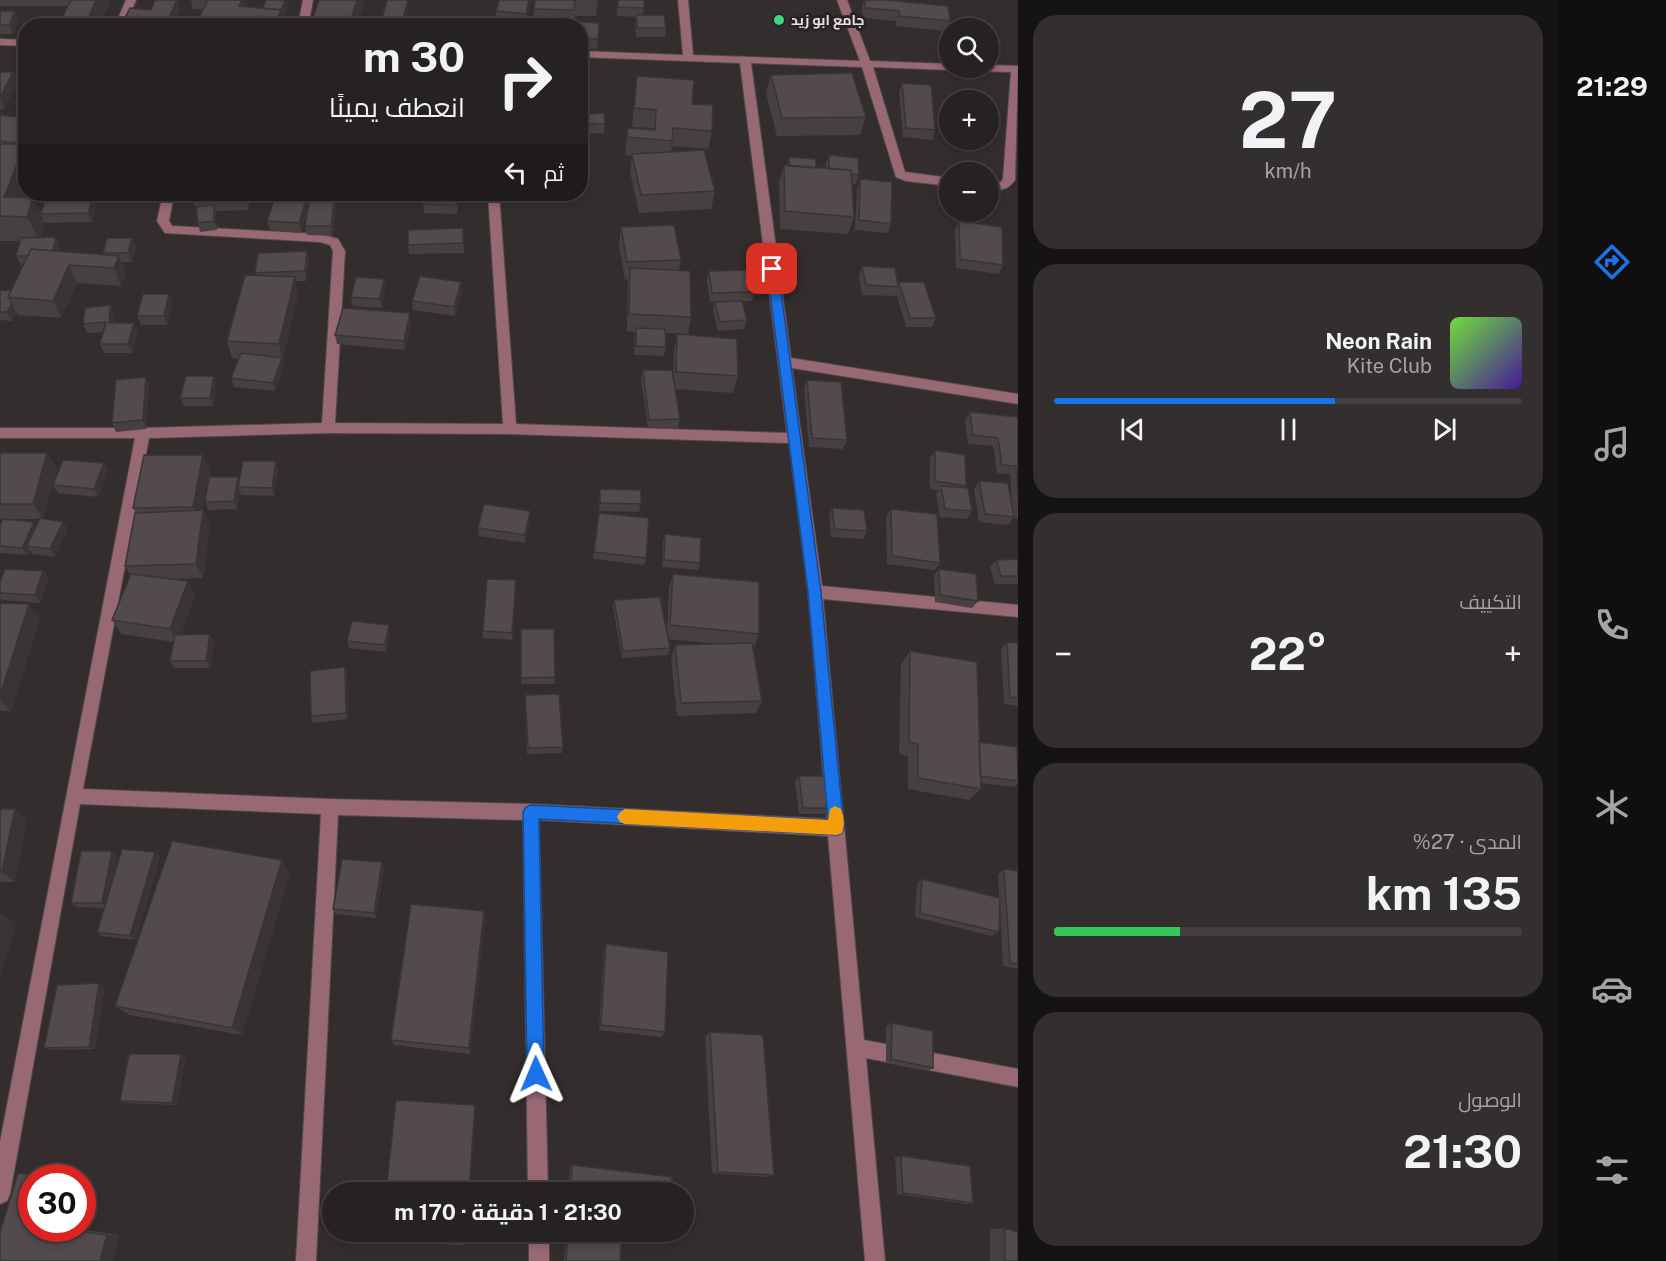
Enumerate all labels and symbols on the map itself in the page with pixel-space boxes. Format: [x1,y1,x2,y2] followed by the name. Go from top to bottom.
[791,12,864,30] place label: جامع ابو زيد
[772,13,786,27] marker: جامع ابو زيد
[746,243,797,294] pin
[504,1042,568,1106] position arrow
[18,1164,96,1242] speed limit sign: 30

